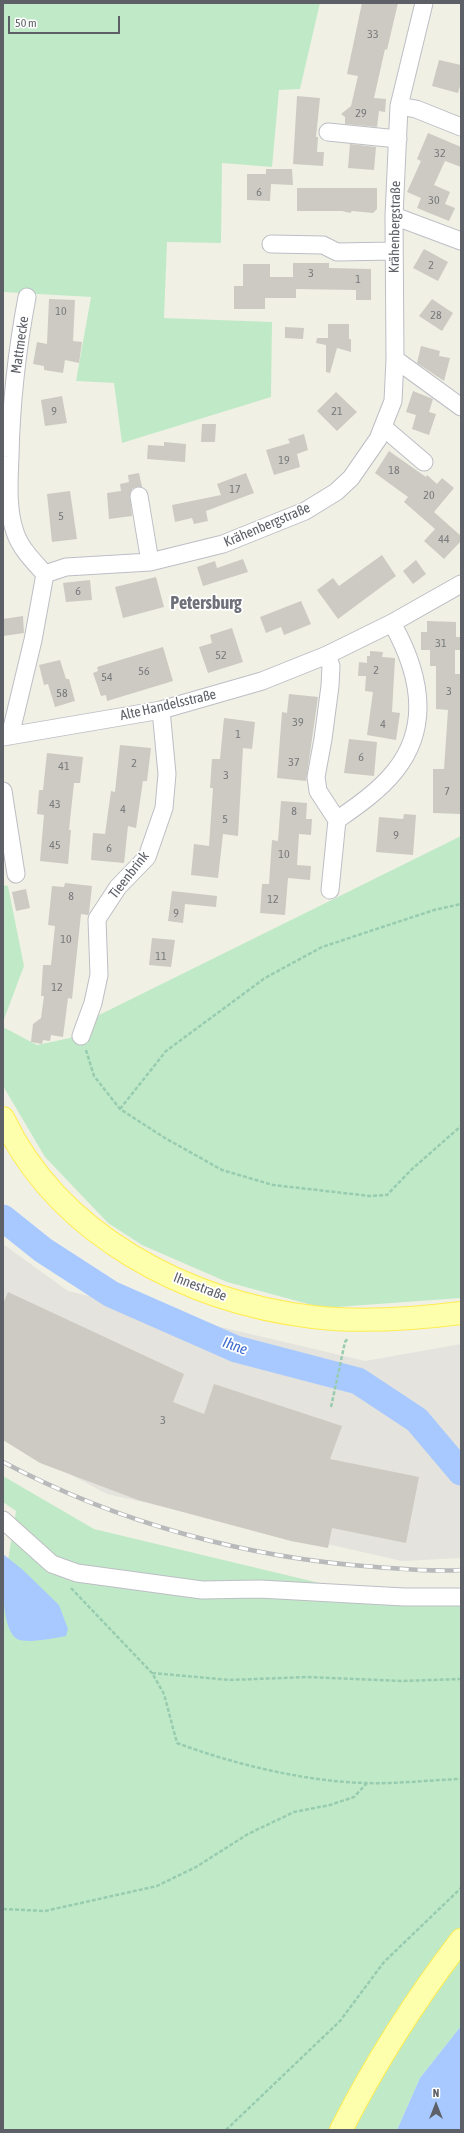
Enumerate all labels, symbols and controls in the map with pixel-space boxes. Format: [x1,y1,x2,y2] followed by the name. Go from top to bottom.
[10,8,122,34] scale bar
[15,16,37,30] text: 50 m
[367,27,379,41] house number: 33
[355,106,367,120] house number: 29
[434,146,446,160] house number: 32
[386,181,404,273] street label: Krähenbergstraße
[256,185,262,199] house number: 6
[428,193,440,207] house number: 30
[428,258,434,272] house number: 2
[308,266,314,280] house number: 3
[355,272,361,286] house number: 1
[55,304,67,318] house number: 10
[430,308,442,322] house number: 28
[8,315,32,375] street label: Mattmecke
[51,404,57,418] house number: 9
[331,404,343,418] house number: 21
[278,453,290,467] house number: 19
[388,463,400,477] house number: 18
[229,482,241,496] house number: 17
[423,488,435,502] house number: 20
[221,499,313,551] street label: Krähenbergstraße
[58,509,64,523] house number: 5
[438,532,450,546] house number: 44
[75,584,81,598] house number: 6
[170,592,242,614] district label: Petersburg
[435,636,447,650] house number: 31
[215,648,227,662] house number: 52
[373,663,379,677] house number: 2
[138,664,150,678] house number: 56
[101,670,113,684] house number: 54
[446,684,452,698] house number: 3
[56,686,68,700] house number: 58
[118,686,218,724] street label: Alte Handelsstraße
[292,715,304,729] house number: 39
[380,717,386,731] house number: 4
[235,727,241,741] house number: 1
[358,750,364,764] house number: 6
[288,755,300,769] house number: 37
[131,756,137,770] house number: 2
[58,759,70,773] house number: 41
[223,768,229,782] house number: 3
[444,784,450,798] house number: 7
[49,797,61,811] house number: 43
[120,802,126,816] house number: 4
[291,804,297,818] house number: 8
[222,812,228,826] house number: 5
[393,828,399,842] house number: 9
[49,838,61,852] house number: 45
[106,841,112,855] house number: 6
[278,847,290,861] house number: 10
[105,848,153,902] street label: Tieenbrink
[68,889,74,903] house number: 8
[267,892,279,906] house number: 12
[173,906,179,920] house number: 9
[60,932,72,946] house number: 10
[155,949,167,963] house number: 11
[51,980,63,994] house number: 12
[171,1269,229,1305] street label: Ihnestraße
[220,1333,250,1359] water label: Ihne
[160,1413,166,1427] house number: 3
[416,2085,456,2125] north arrow
[433,2087,439,2099] text: N

